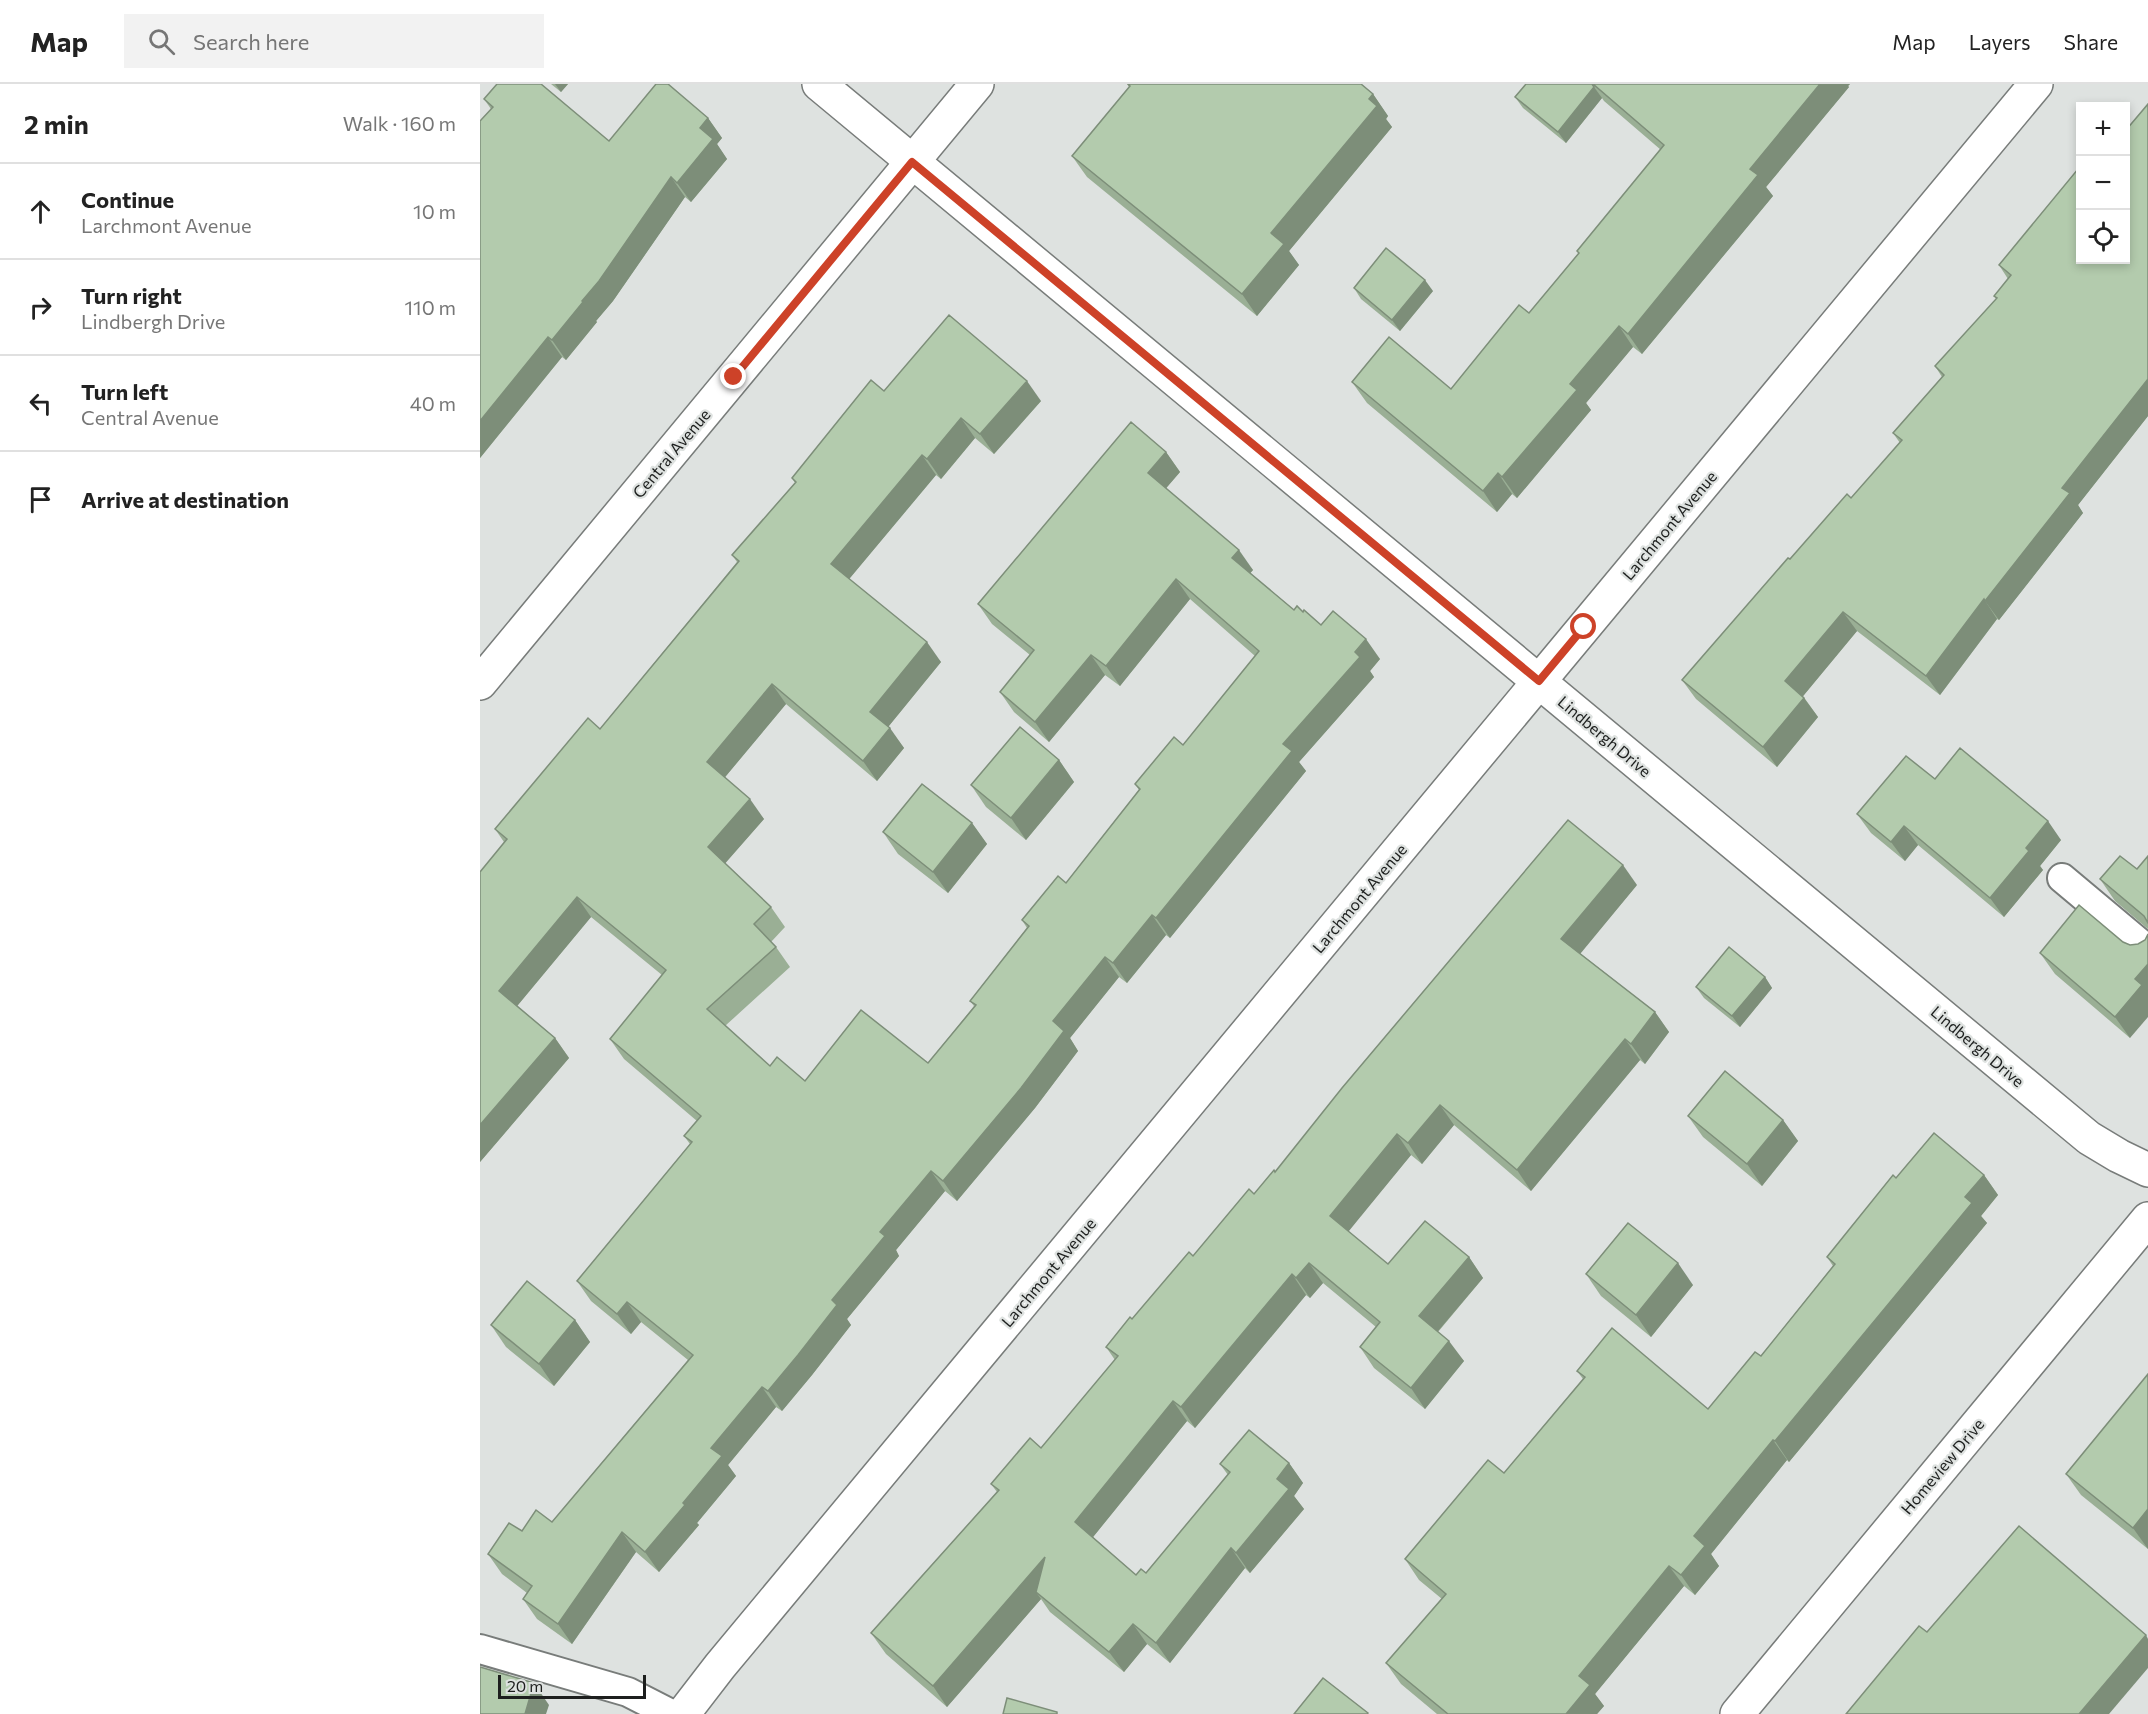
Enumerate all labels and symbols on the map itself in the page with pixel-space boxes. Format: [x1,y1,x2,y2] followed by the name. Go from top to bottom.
[720,363,746,389] route end
[628,405,714,501] street label: Central Avenue
[1618,467,1720,583] street label: Larchmont Avenue
[1570,613,1596,639] route start
[1555,692,1655,780] street label: Lindbergh Drive
[1308,840,1410,956] street label: Larchmont Avenue
[1928,1002,2028,1090] street label: Lindbergh Drive
[997,1214,1099,1330] street label: Larchmont Avenue
[1897,1414,1987,1518] street label: Homeview Drive
[498,1672,646,1700] scale bar

